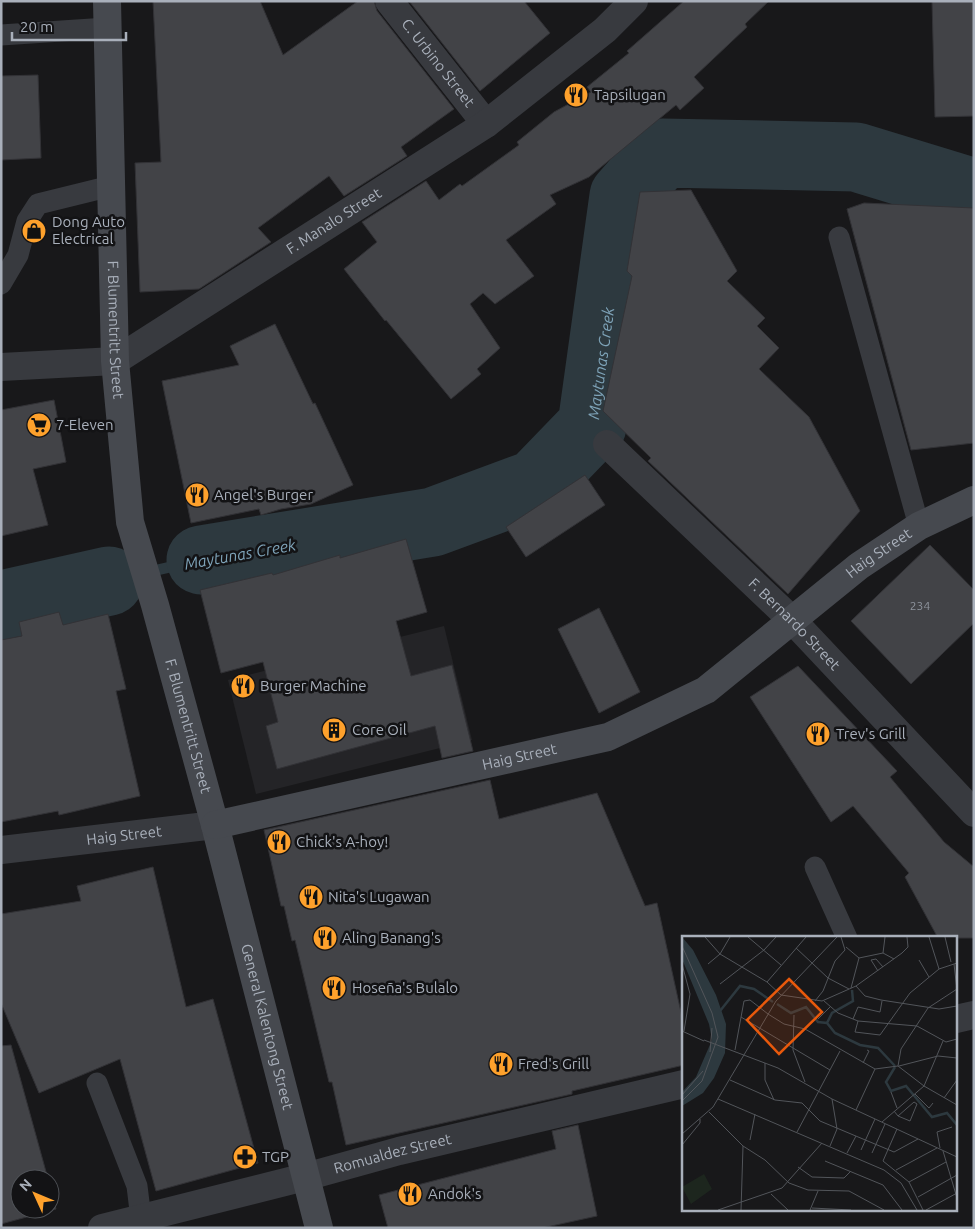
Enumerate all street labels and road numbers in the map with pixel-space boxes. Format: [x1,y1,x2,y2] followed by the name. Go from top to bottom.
[398,15,478,110] street label: C. Urbino Street
[283,184,384,257] street label: F. Manalo Street
[105,260,128,400] street label: F. Blumentritt Street
[842,524,915,581] street label: Haig Street
[745,574,844,674] street label: F. Bernardo Street
[162,657,215,795] street label: F. Blumentritt Street
[480,740,558,773] street label: Haig Street
[85,822,163,848] street label: Haig Street
[238,942,297,1112] street label: General Kalentong Street
[332,1130,453,1177] street label: Romualdez Street

